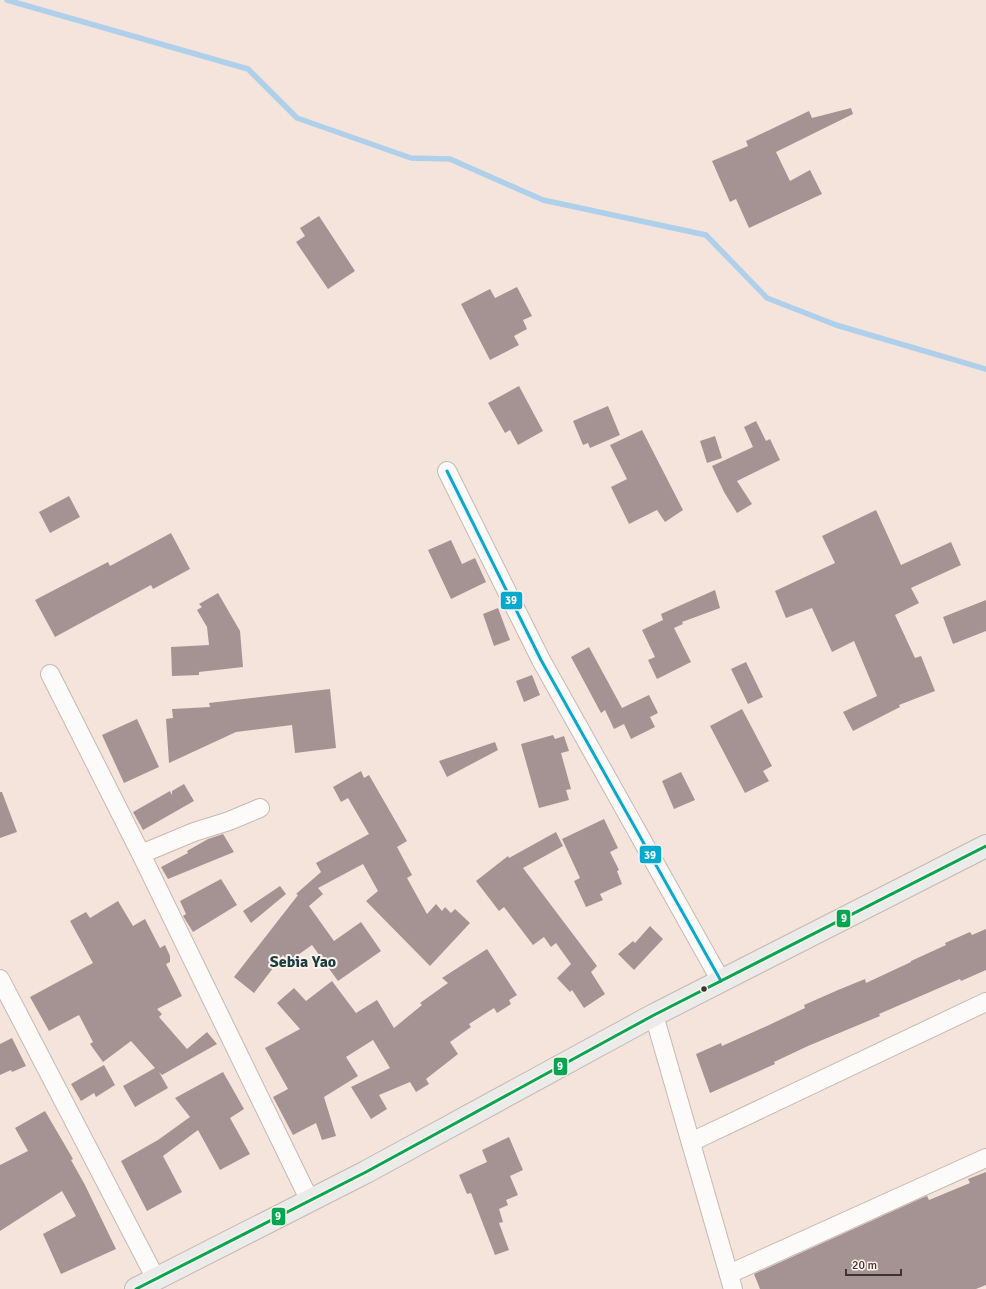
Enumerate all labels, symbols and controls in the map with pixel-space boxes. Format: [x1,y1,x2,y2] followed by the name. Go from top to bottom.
[500,591,523,610] line badge: 39
[505,594,517,607] text: 39
[639,845,662,864] line badge: 39
[644,849,656,862] text: 39
[836,909,851,928] line badge: 9
[841,912,847,925] text: 9
[270,952,336,972] district label: Sebia Yao
[699,984,709,994] unlabelled marker
[553,1057,568,1076] line badge: 9
[557,1060,563,1073] text: 9
[271,1207,286,1226] line badge: 9
[275,1210,281,1223] text: 9
[846,1251,901,1277] scale bar
[852,1258,877,1273] text: 20 m

